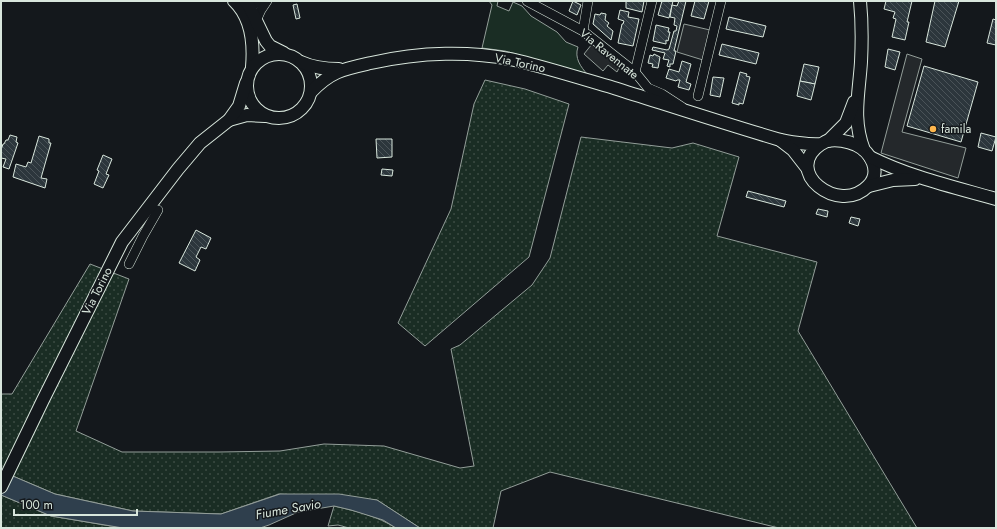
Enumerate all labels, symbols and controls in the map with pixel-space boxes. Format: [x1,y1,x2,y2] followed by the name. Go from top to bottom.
[576,24,642,84] street label: Via Ravennate
[493,49,547,77] street label: Via Torino
[941,120,971,138] place label: famila
[928,124,938,134] marker: famila
[77,264,117,318] street label: Via Torino
[14,491,137,517] scale bar
[254,494,322,524] water label: Fiume Savio
[20,496,53,514] text: 100 m

